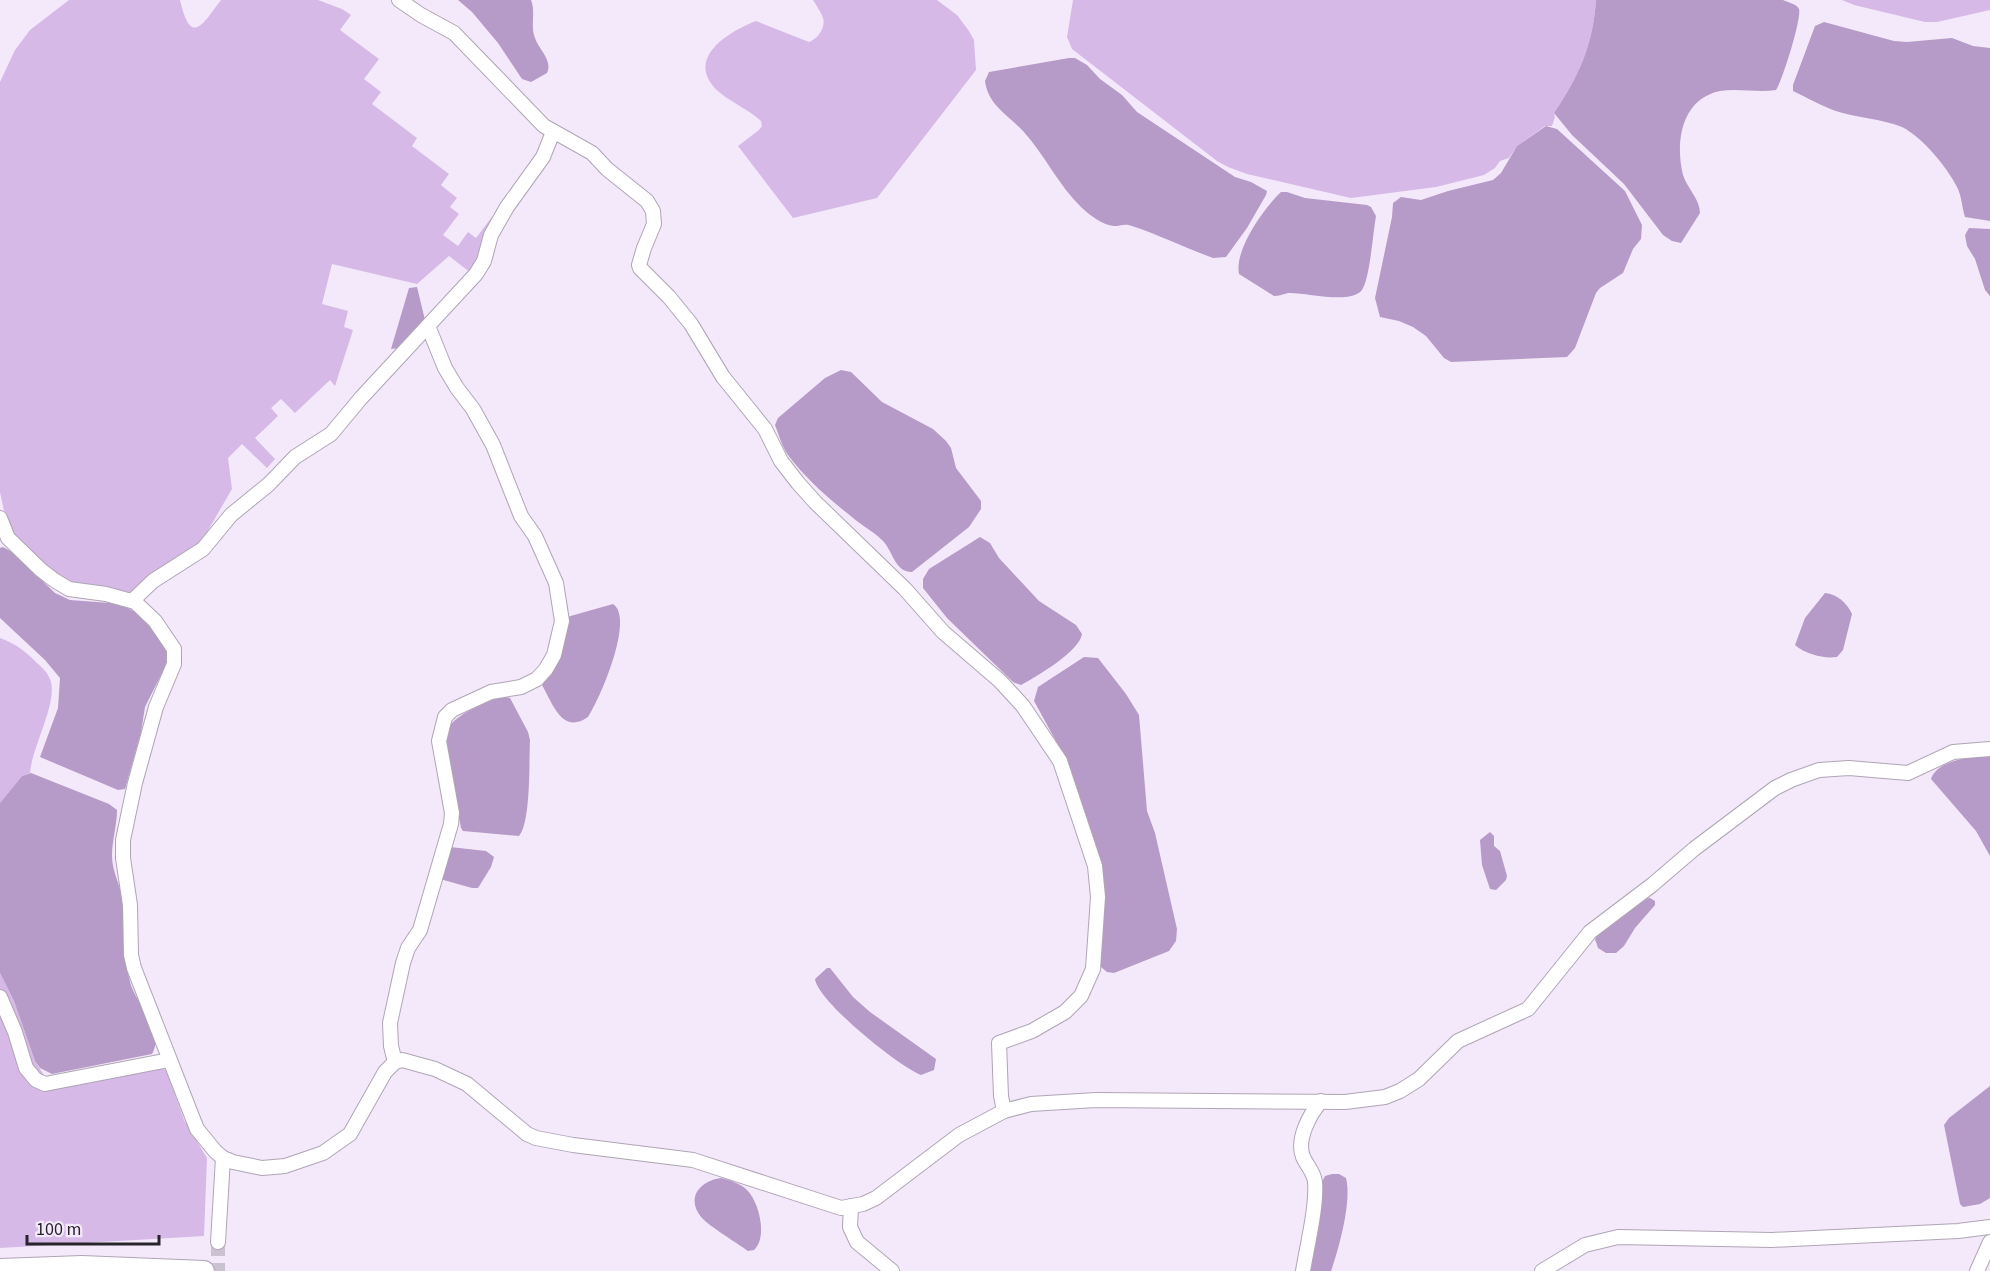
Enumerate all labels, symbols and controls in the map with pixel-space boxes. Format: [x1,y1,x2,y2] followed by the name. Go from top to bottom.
[27,1208,159,1246] scale bar
[36,1217,81,1242] text: 100 m

